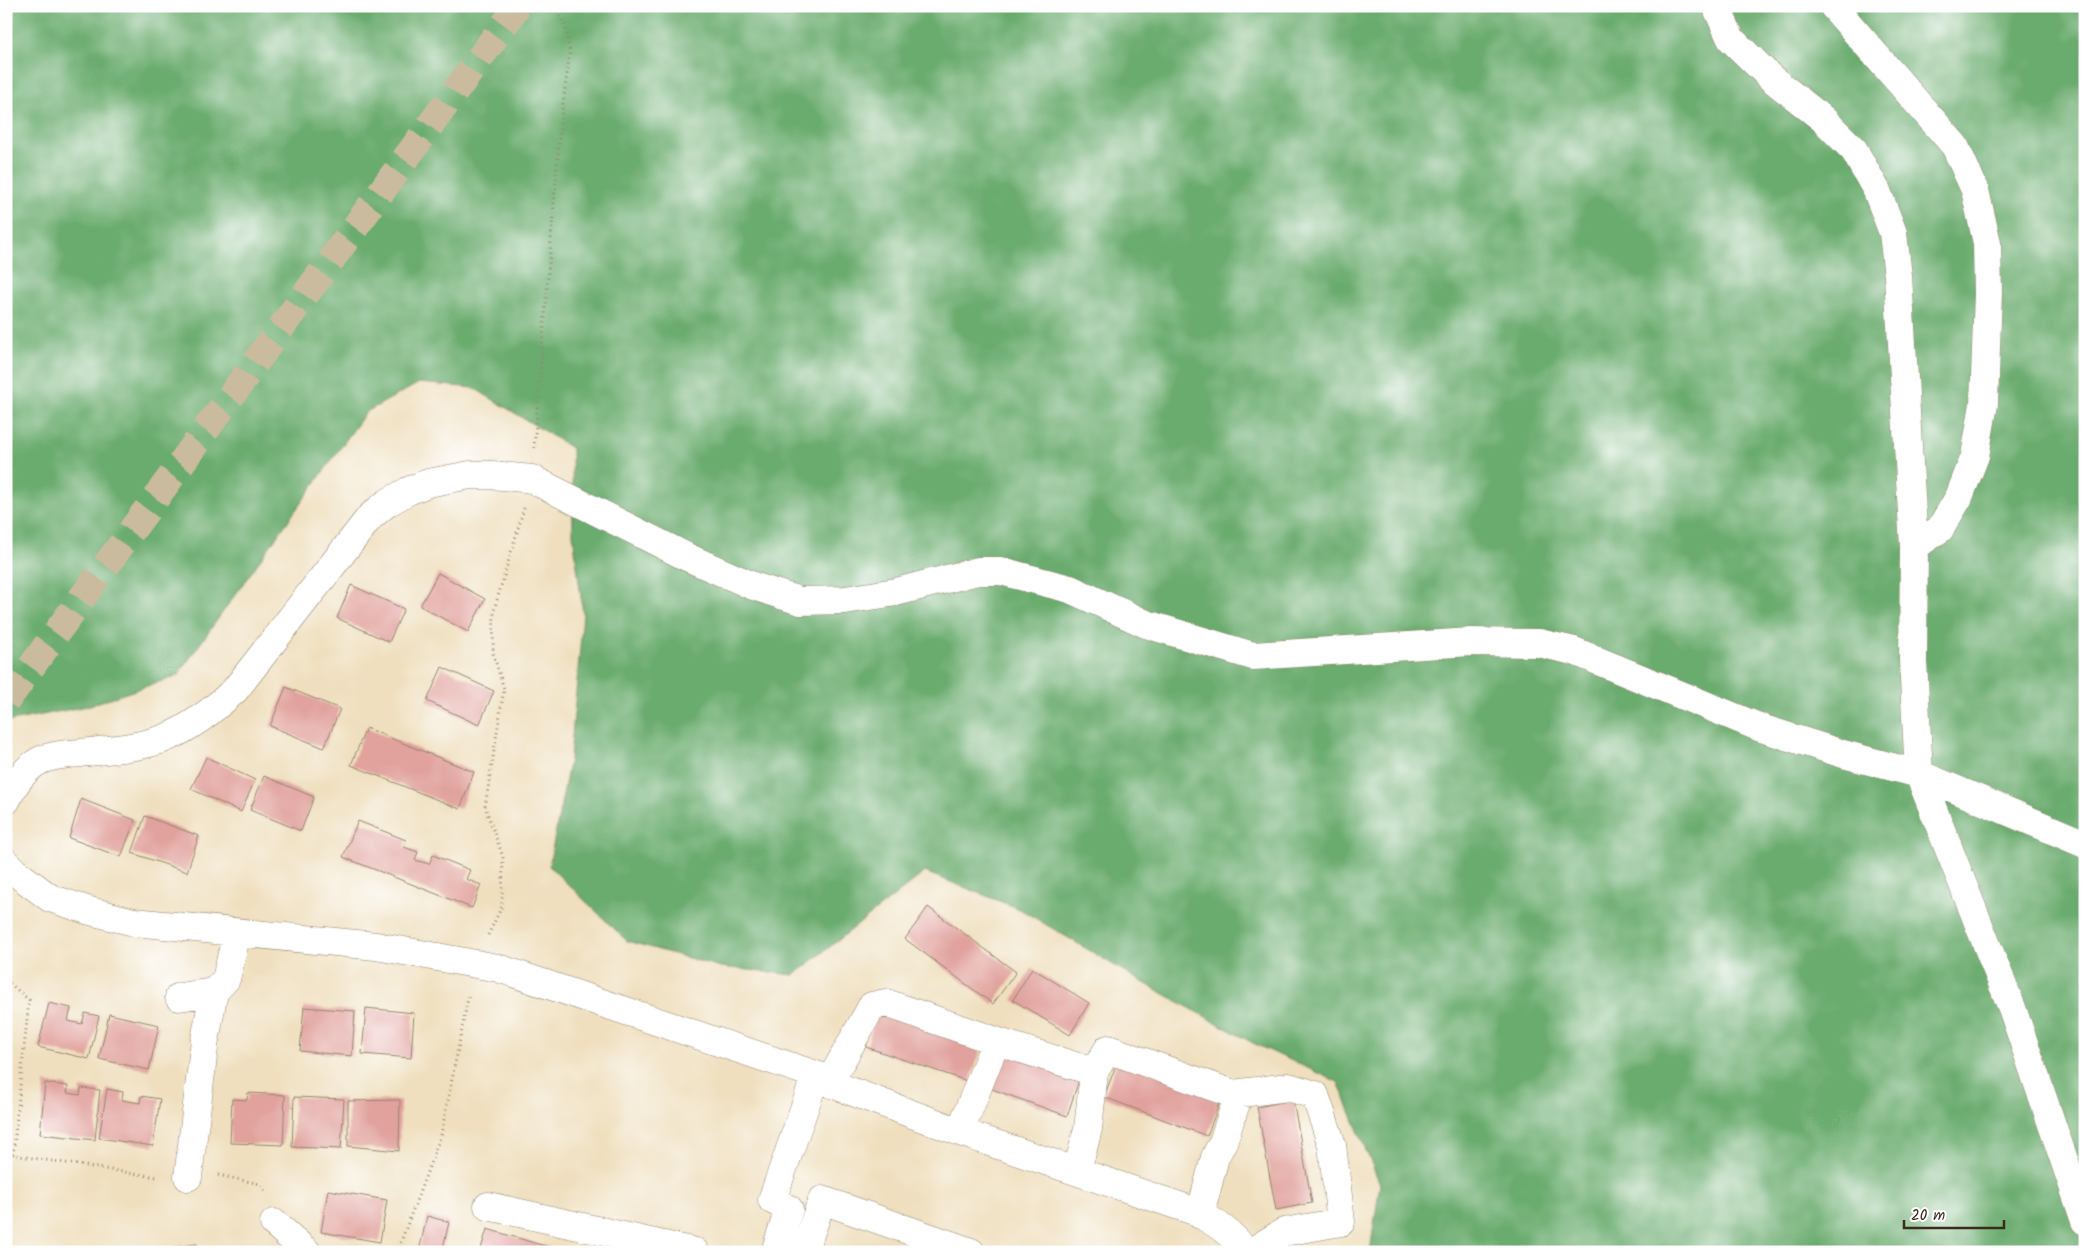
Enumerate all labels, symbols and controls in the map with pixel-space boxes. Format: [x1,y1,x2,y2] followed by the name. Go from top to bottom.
[1904,1198,2004,1230] scale bar
[1911,1204,1945,1228] text: 20 m

